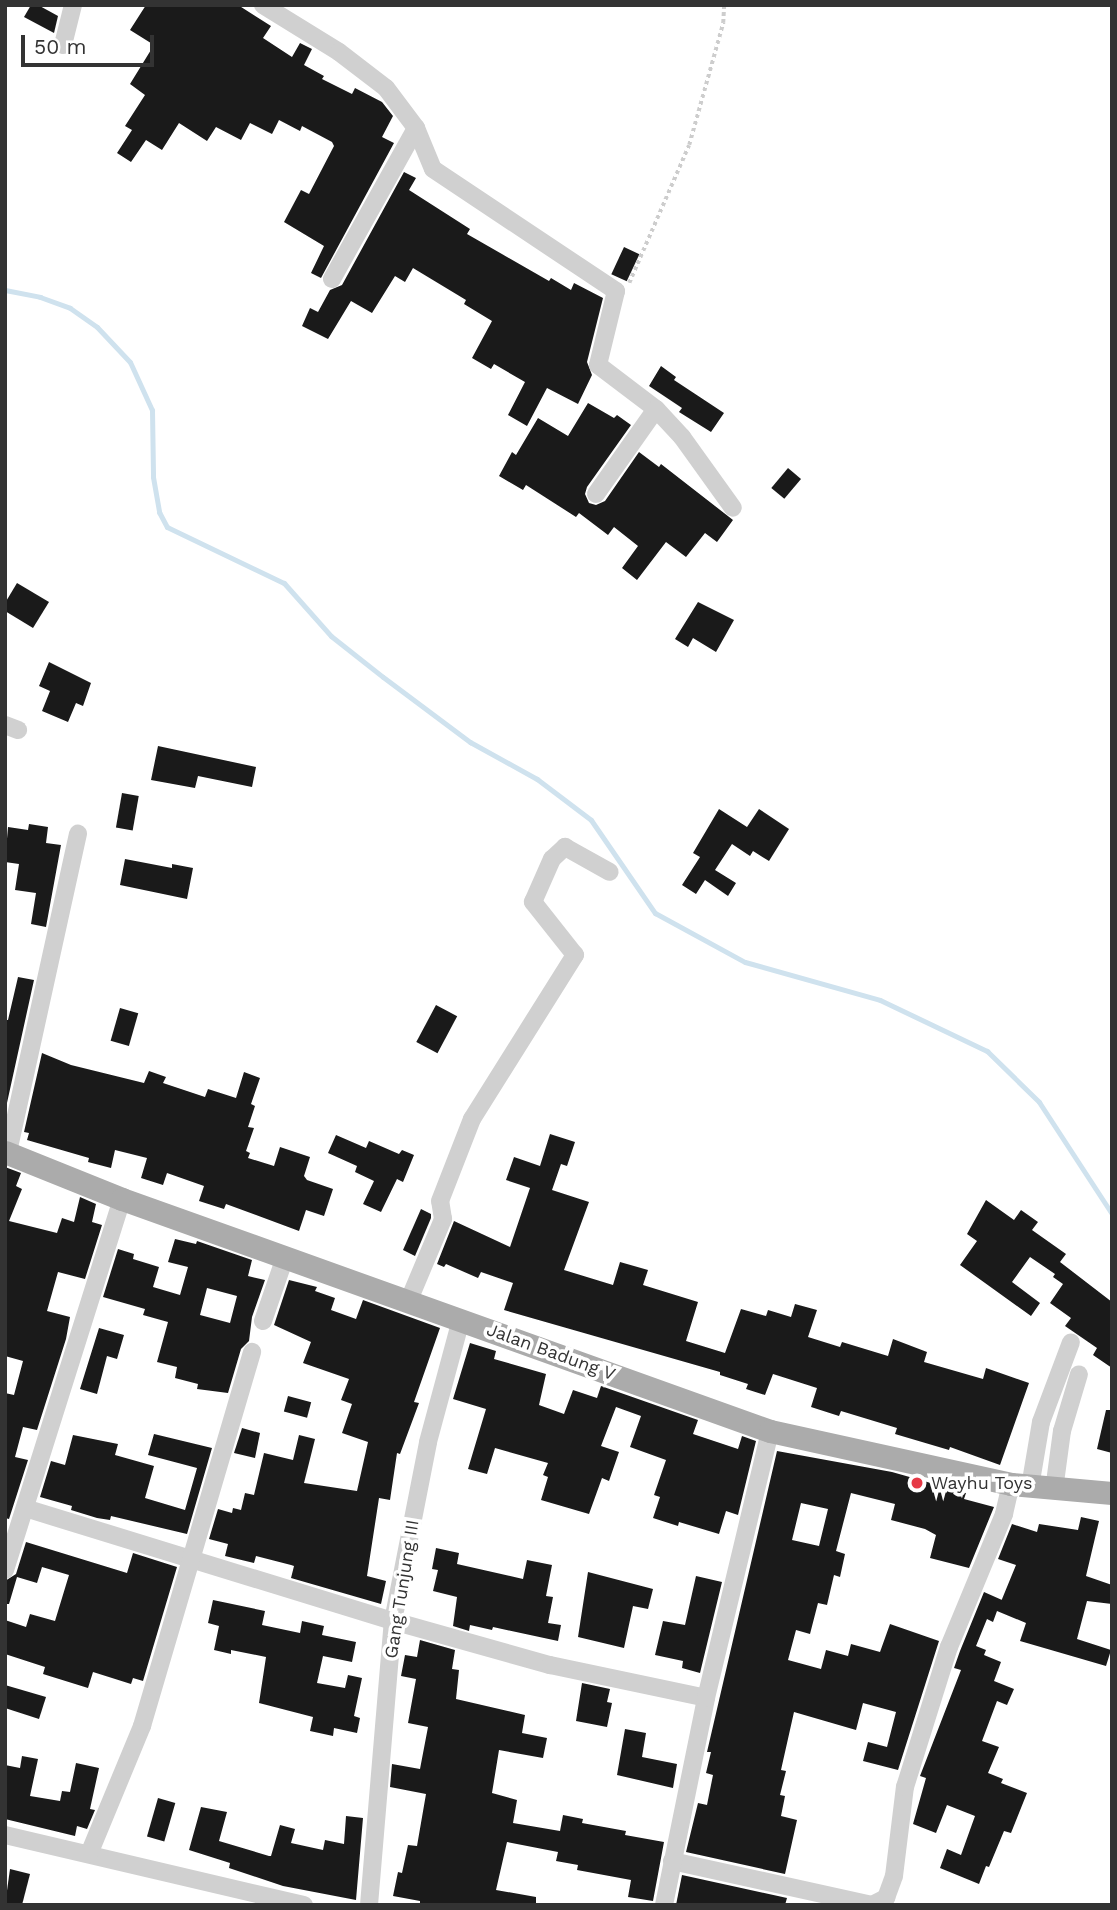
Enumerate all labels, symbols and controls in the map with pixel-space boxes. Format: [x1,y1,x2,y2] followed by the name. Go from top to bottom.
[24,21,158,65] scale bar
[34,34,86,59] text: 50 m
[483,1319,619,1385] street label: Jalan Badung V
[931,1472,1033,1494] place label: Wayhu Toys
[909,1475,925,1491] marker: Wayhu Toys
[380,1518,424,1660] street label: Gang Tunjung III

